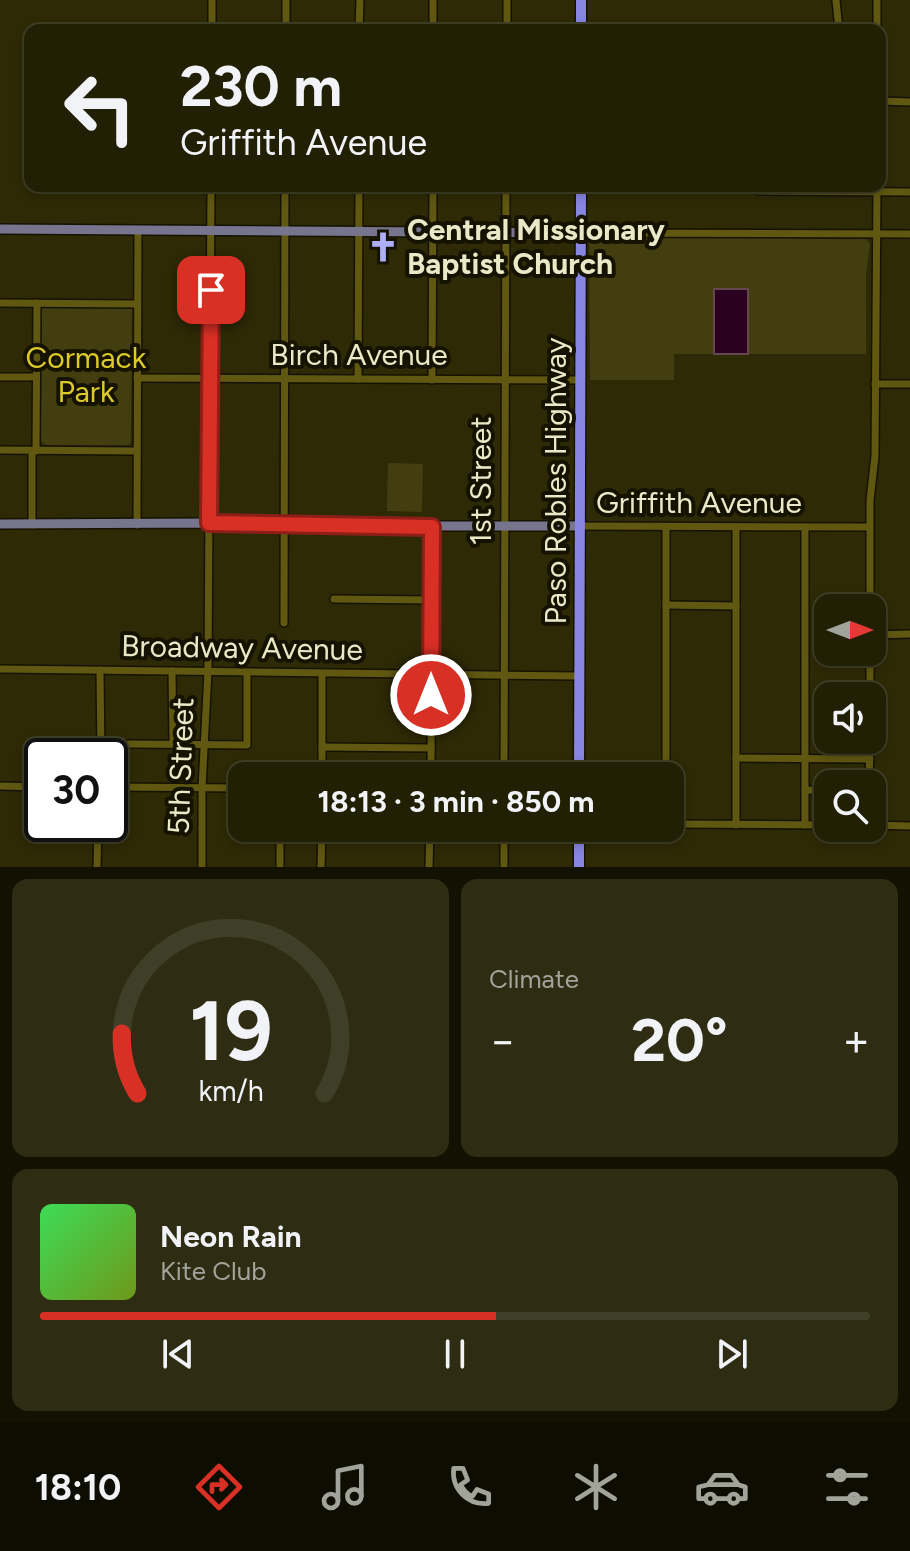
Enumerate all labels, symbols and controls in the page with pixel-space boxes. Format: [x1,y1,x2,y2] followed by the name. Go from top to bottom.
[180,53,342,120] text: 230 m
[48,56,152,160] icon: left
[180,121,427,164] text: Griffith Avenue
[407,211,666,282] place label: Central Missionary Baptist Church
[366,230,400,264] church icon: Central Missionary Baptist Church
[177,256,245,324] pin
[189,268,233,312] icon: arrive
[270,336,448,373] street label: Birch Avenue
[537,337,574,624] street label: Paso Robles Highway
[26,339,147,410] park label: Cormack Park
[462,416,499,546] street label: 1st Street
[596,484,802,521] street label: Griffith Avenue
[814,594,886,666] north arrow
[814,594,886,842] map controls
[121,627,363,668] street label: Broadway Avenue
[389,653,473,737] position arrow
[814,682,886,754] button: sound
[160,697,201,835] street label: 5th Street
[24,738,128,842] speed limit sign: 30
[814,770,886,842] button: search
[318,783,594,820] text: 18:13 · 3 min · 850 m
[489,963,579,995] text: Climate
[189,981,272,1081] text: 19
[631,1004,728,1076] text: 20°
[489,1014,516,1067] text: −
[843,1014,870,1067] text: +
[198,1074,263,1108] text: km/h
[160,1218,302,1255] text: Neon Rain
[160,1255,266,1287] text: Kite Club
[156,1332,200,1376] icon: previous
[433,1332,477,1376] icon: pause
[710,1332,754,1376] icon: next
[191,1459,247,1515] icon: directions
[317,1459,373,1515] icon: music
[442,1459,498,1515] icon: phone
[568,1459,624,1515] icon: climate
[694,1459,750,1515] icon: car
[819,1459,875,1515] icon: filters
[35,1466,121,1509] text: 18:10

